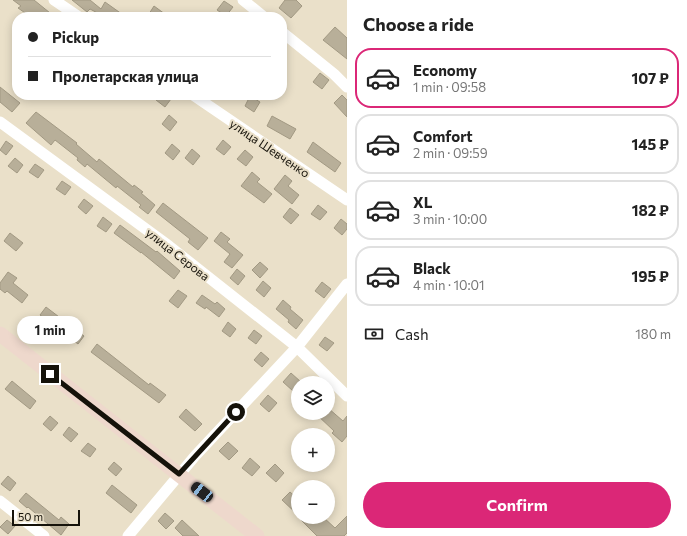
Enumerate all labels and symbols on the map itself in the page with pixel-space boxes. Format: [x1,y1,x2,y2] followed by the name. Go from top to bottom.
[227,116,313,180] street label: улица Шевченко
[144,225,212,283] street label: улица Серова
[17,316,83,344] callout: 1 min
[41,365,59,383] route end
[227,403,245,421] route start
[189,480,215,504] car
[12,508,80,527] scale bar

